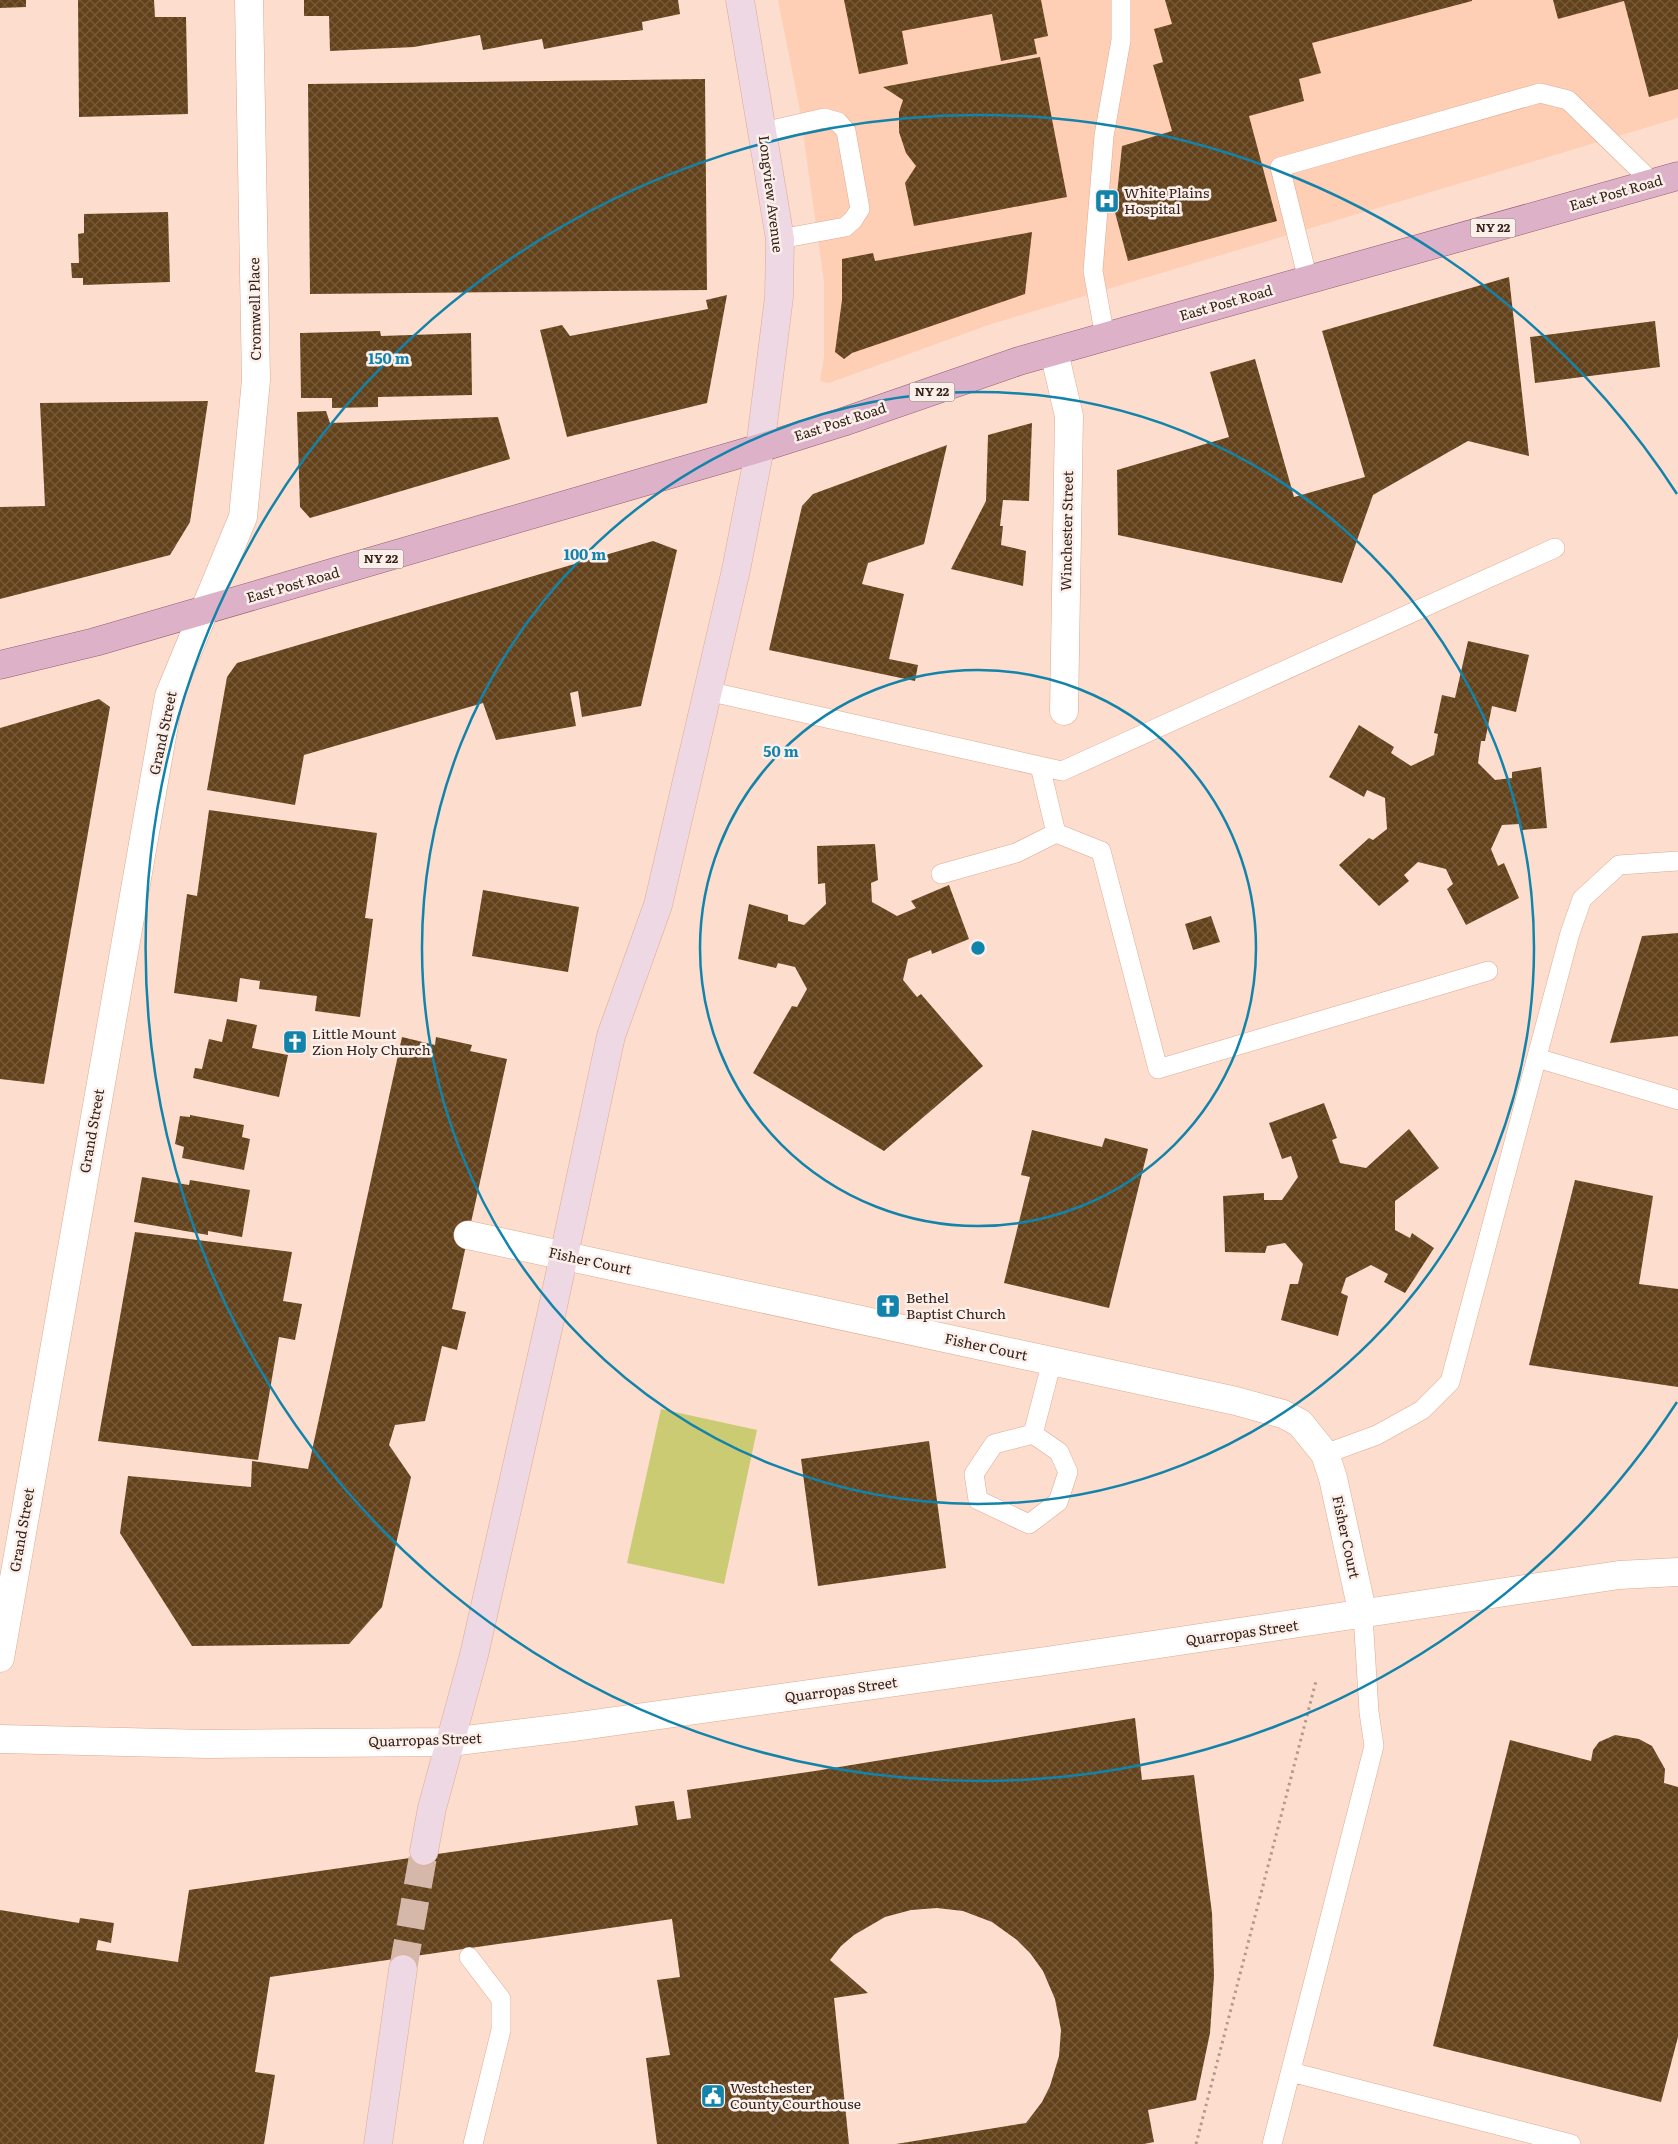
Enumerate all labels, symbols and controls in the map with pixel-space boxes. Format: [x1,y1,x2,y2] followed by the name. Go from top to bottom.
[755,134,789,254] street label: Longview Avenue
[1567,169,1665,215] street label: East Post Road
[1124,182,1209,218] place label: White Plains Hospital
[1094,188,1120,214] hospital icon: White Plains Hospital
[1470,218,1516,238] road number: NY 22
[243,257,265,361] street label: Cromwell Place
[1177,279,1275,325] street label: East Post Road
[368,346,410,369] text: 150 m
[910,382,954,402] road number: NY 22
[791,397,889,445] street label: East Post Road
[1055,470,1077,591] street label: Winchester Street
[564,542,606,565] text: 100 m
[358,550,404,568] road number: NY 22
[244,561,342,607] street label: East Post Road
[143,689,181,777] street label: Grand Street
[763,739,799,762] text: 50 m
[969,939,987,957] centre of rings
[312,1023,431,1059] place label: Little Mount Zion Holy Church
[282,1029,308,1055] church icon: Little Mount Zion Holy Church
[74,1087,108,1174] street label: Grand Street
[547,1241,634,1279] street label: Fisher Court
[906,1287,1006,1323] place label: Bethel Baptist Church
[875,1293,901,1319] church icon: Bethel Baptist Church
[943,1327,1030,1365] street label: Fisher Court
[4,1486,38,1573] street label: Grand Street
[1328,1493,1366,1580] street label: Fisher Court
[1184,1614,1300,1650] street label: Quarropas Street
[783,1671,899,1707] street label: Quarropas Street
[368,1727,482,1751] street label: Quarropas Street
[730,2077,861,2113] place label: Westchester County Courthouse
[700,2083,726,2109] public building icon: Westchester County Courthouse

